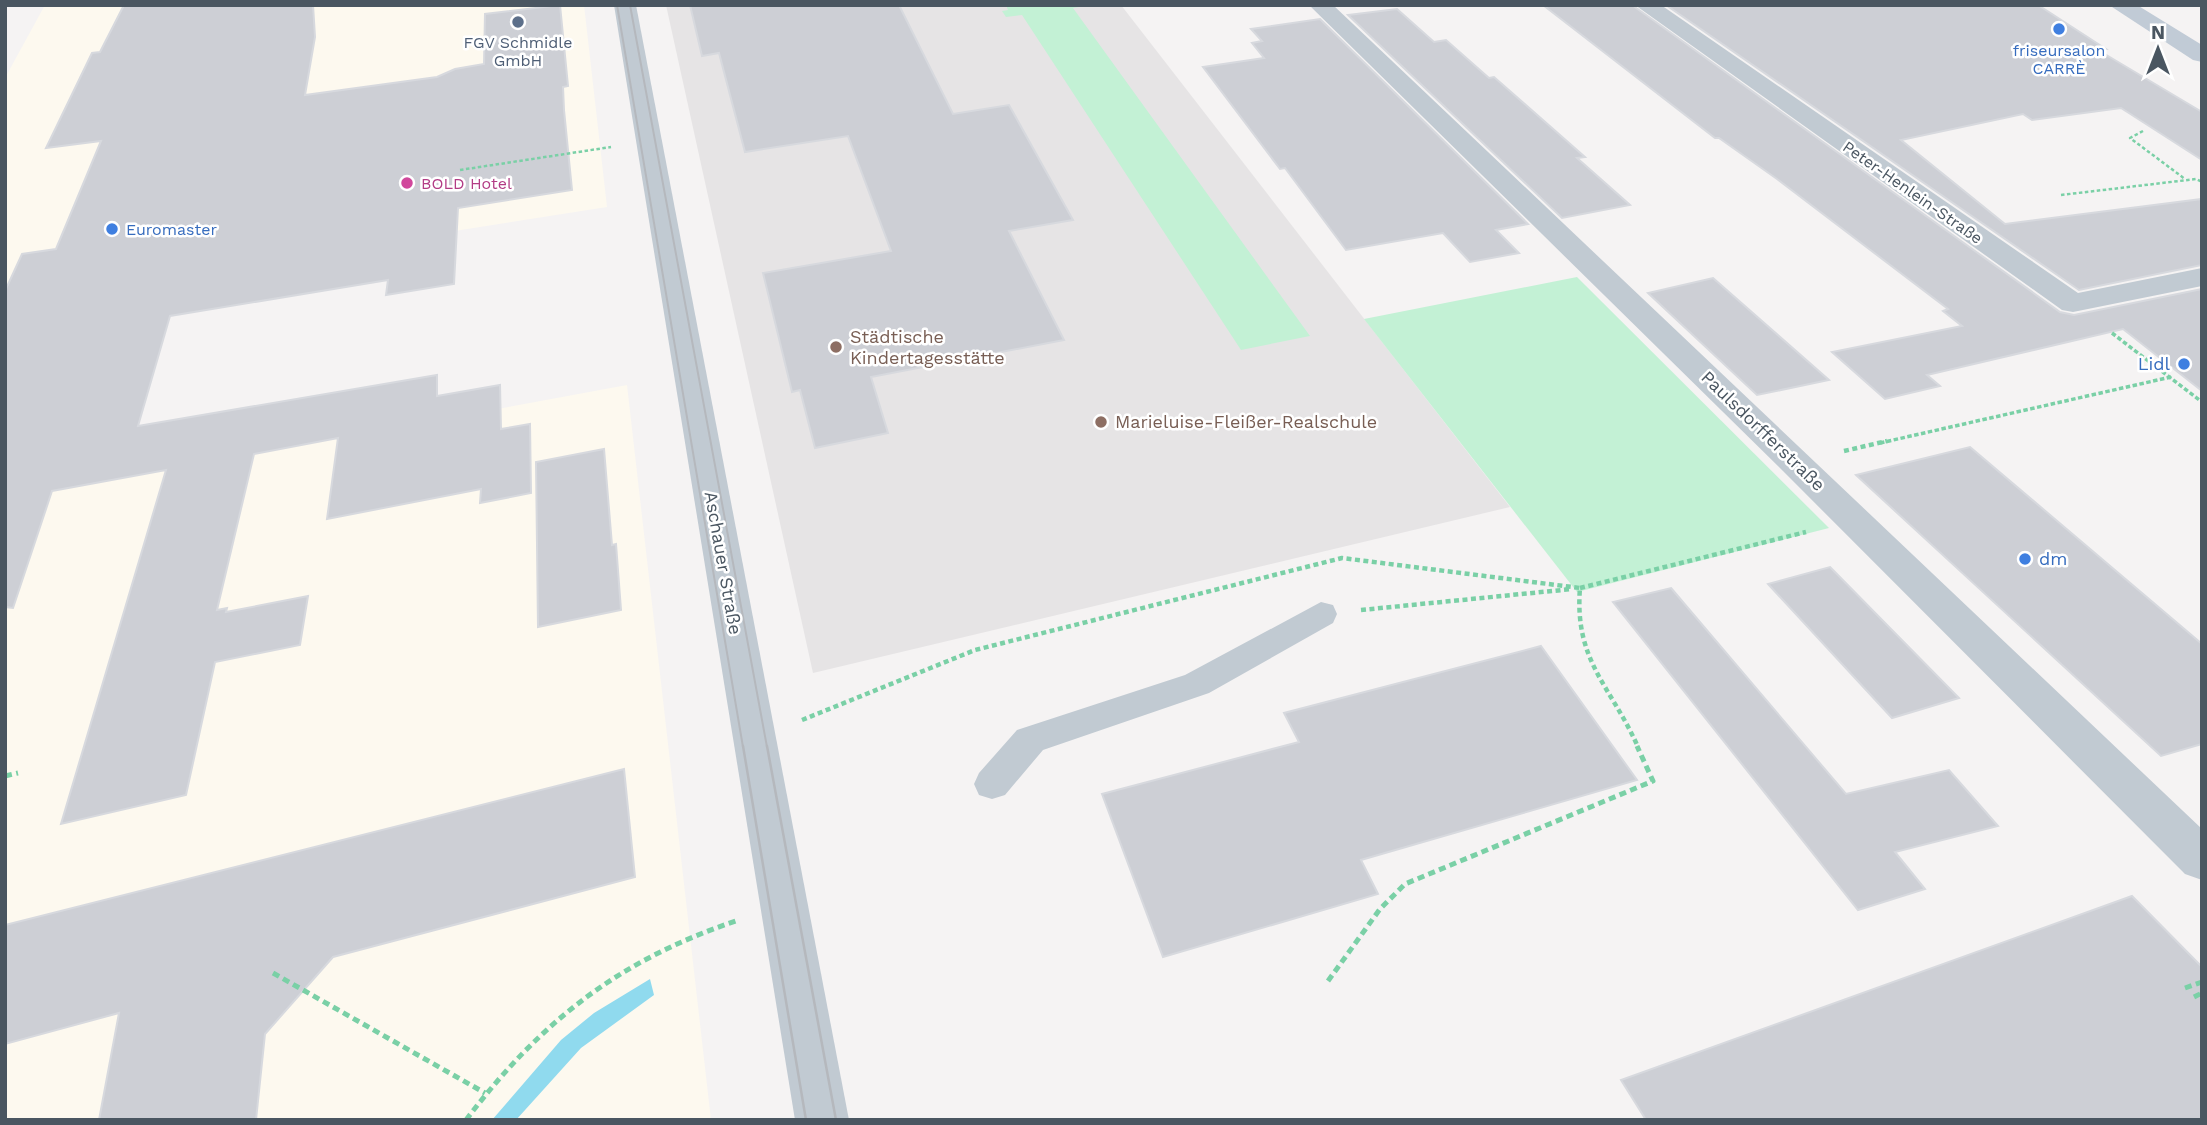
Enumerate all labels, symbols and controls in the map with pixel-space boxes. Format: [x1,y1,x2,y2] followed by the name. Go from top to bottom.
[510,14,526,30] marker: FGV Schmidle GmbH
[2123,14,2193,84] north arrow
[2051,21,2067,37] marker: friseursalon CARRÈ
[2151,21,2165,44] text: N
[464,33,573,70] place label: FGV Schmidle GmbH
[2013,41,2105,78] place label: friseursalon CARRÈ
[1839,137,1986,248] street label: Peter-Henlein-Straße
[421,174,512,193] place label: BOLD Hotel
[399,175,415,191] marker: BOLD Hotel
[126,220,217,239] place label: Euromaster
[104,221,120,237] marker: Euromaster
[850,326,1005,368] place label: Städtische Kindertagesstätte
[828,339,844,355] marker: Städtische Kindertagesstätte
[2138,353,2170,374] place label: Lidl
[2176,356,2192,372] marker: Lidl
[1697,366,1830,495] street label: Paulsdorfferstraße
[1115,411,1377,432] place label: Marieluise-Fleißer-Realschule
[1093,414,1109,430] marker: Marieluise-Fleißer-Realschule
[701,490,746,636] street label: Aschauer Straße
[2039,548,2067,569] place label: dm
[2017,551,2033,567] marker: dm

